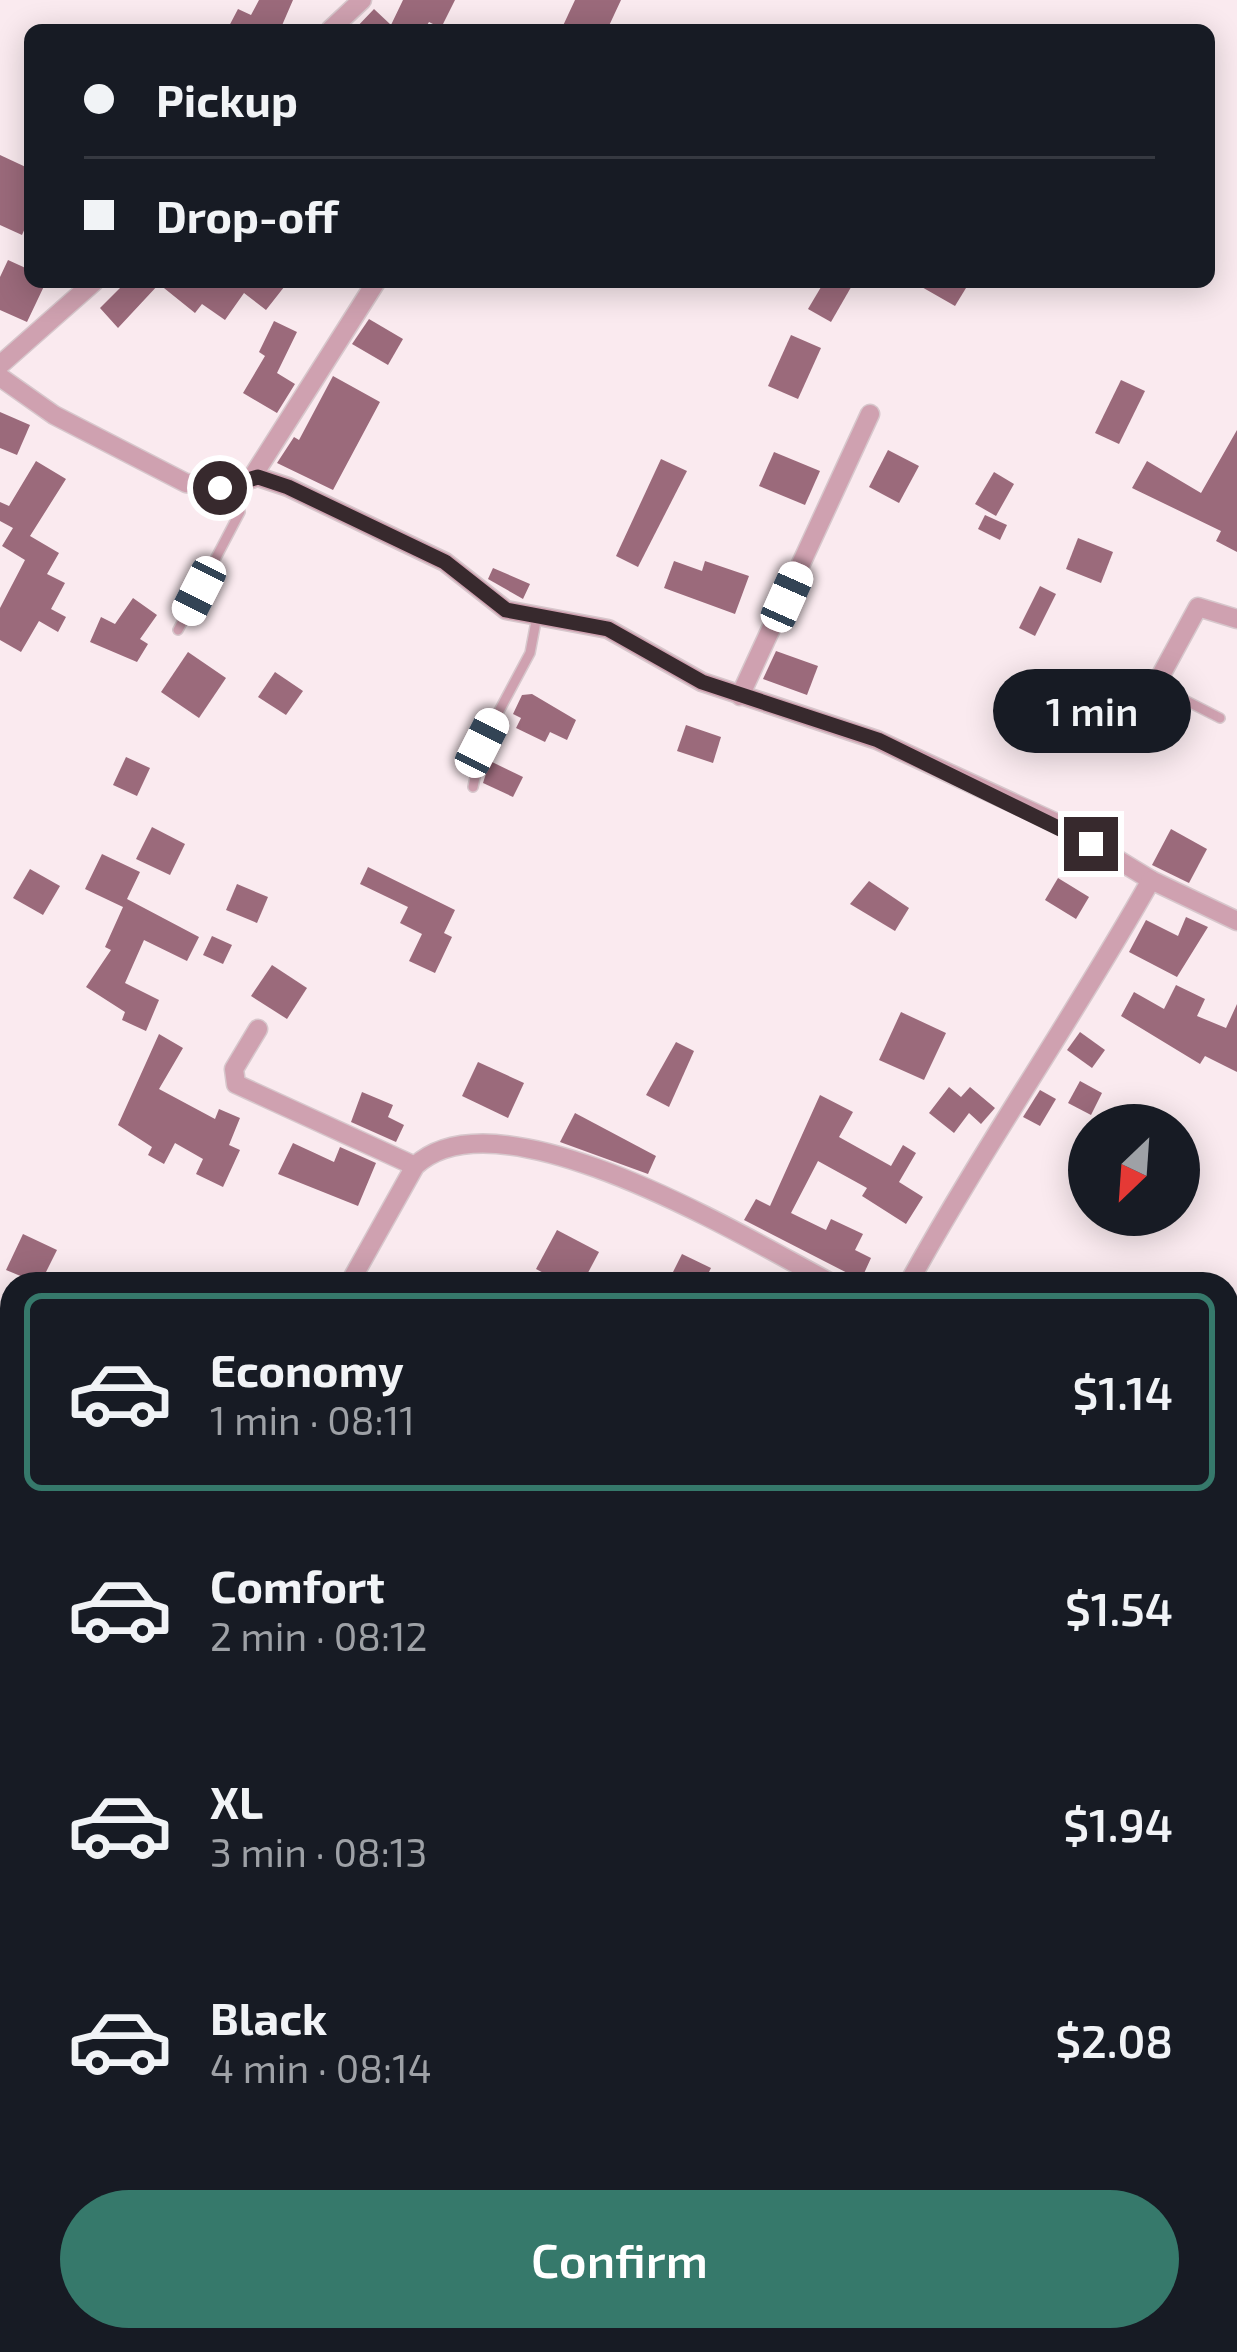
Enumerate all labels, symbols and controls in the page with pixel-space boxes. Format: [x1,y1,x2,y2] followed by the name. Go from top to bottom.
[156,72,298,126] text: Pickup
[156,188,338,242] text: Drop-off
[193,461,247,515] route start
[167,551,231,631] car
[756,557,818,637] car
[992,670,1190,754] callout: 1 min
[1046,687,1138,734] text: 1 min
[450,703,514,783] car
[1064,817,1118,871] route end
[1068,1104,1200,1236] north arrow
[1068,1104,1200,1236] map controls
[66,1338,174,1446] icon: car
[210,1342,404,1396] text: Economy
[1073,1365,1173,1419] text: $1.14
[210,1396,415,1443] text: 1 min · 08:11
[66,1554,174,1662] icon: car
[210,1558,385,1612] text: Comfort
[1065,1581,1173,1635] text: $1.54
[210,1612,428,1659] text: 2 min · 08:12
[66,1770,174,1878] icon: car
[210,1774,263,1828] text: XL
[1063,1797,1173,1851] text: $1.94
[210,1828,427,1875] text: 3 min · 08:13
[66,1986,174,2094] icon: car
[210,1990,327,2044] text: Black
[1055,2013,1173,2067] text: $2.08
[210,2044,432,2091] text: 4 min · 08:14
[60,2190,1179,2328] button: Confirm

